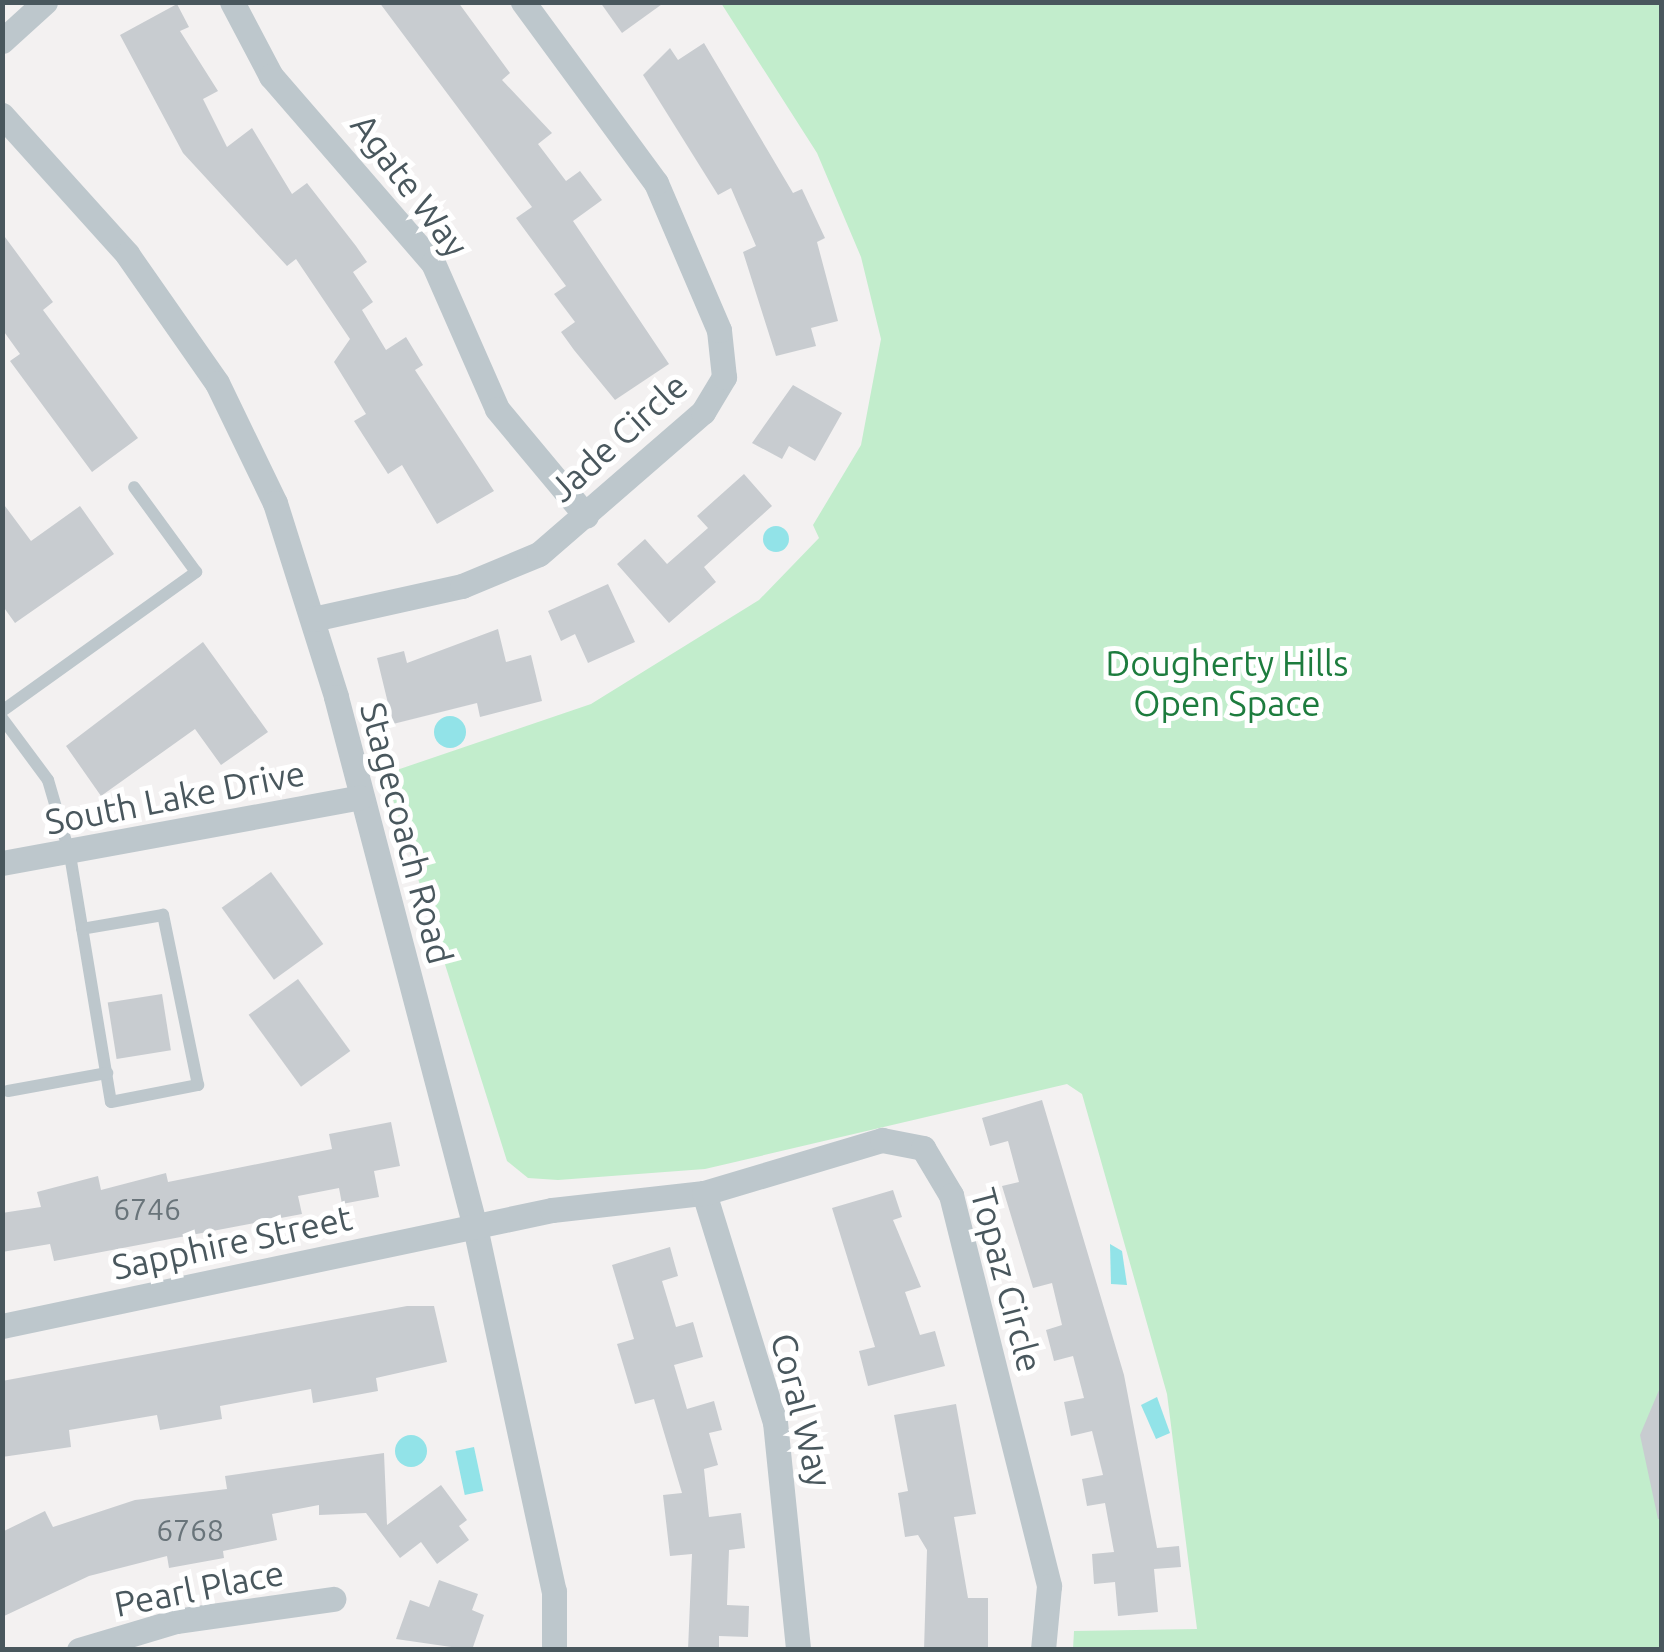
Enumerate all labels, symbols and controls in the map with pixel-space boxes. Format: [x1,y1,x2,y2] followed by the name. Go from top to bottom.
[343,105,477,265] street label: Agate Way
[540,364,696,510] street label: Jade Circle
[1106,642,1348,724] park label: Dougherty Hills Open Space
[352,698,462,968] street label: Stagecoach Road
[42,751,308,843] street label: South Lake Drive
[962,1183,1052,1377] street label: Topaz Circle
[113,1191,181,1227] house number: 6746
[108,1196,356,1288] street label: Sapphire Street
[763,1329,841,1491] street label: Coral Way
[156,1512,224,1548] house number: 6768
[111,1551,287,1625] street label: Pearl Place

